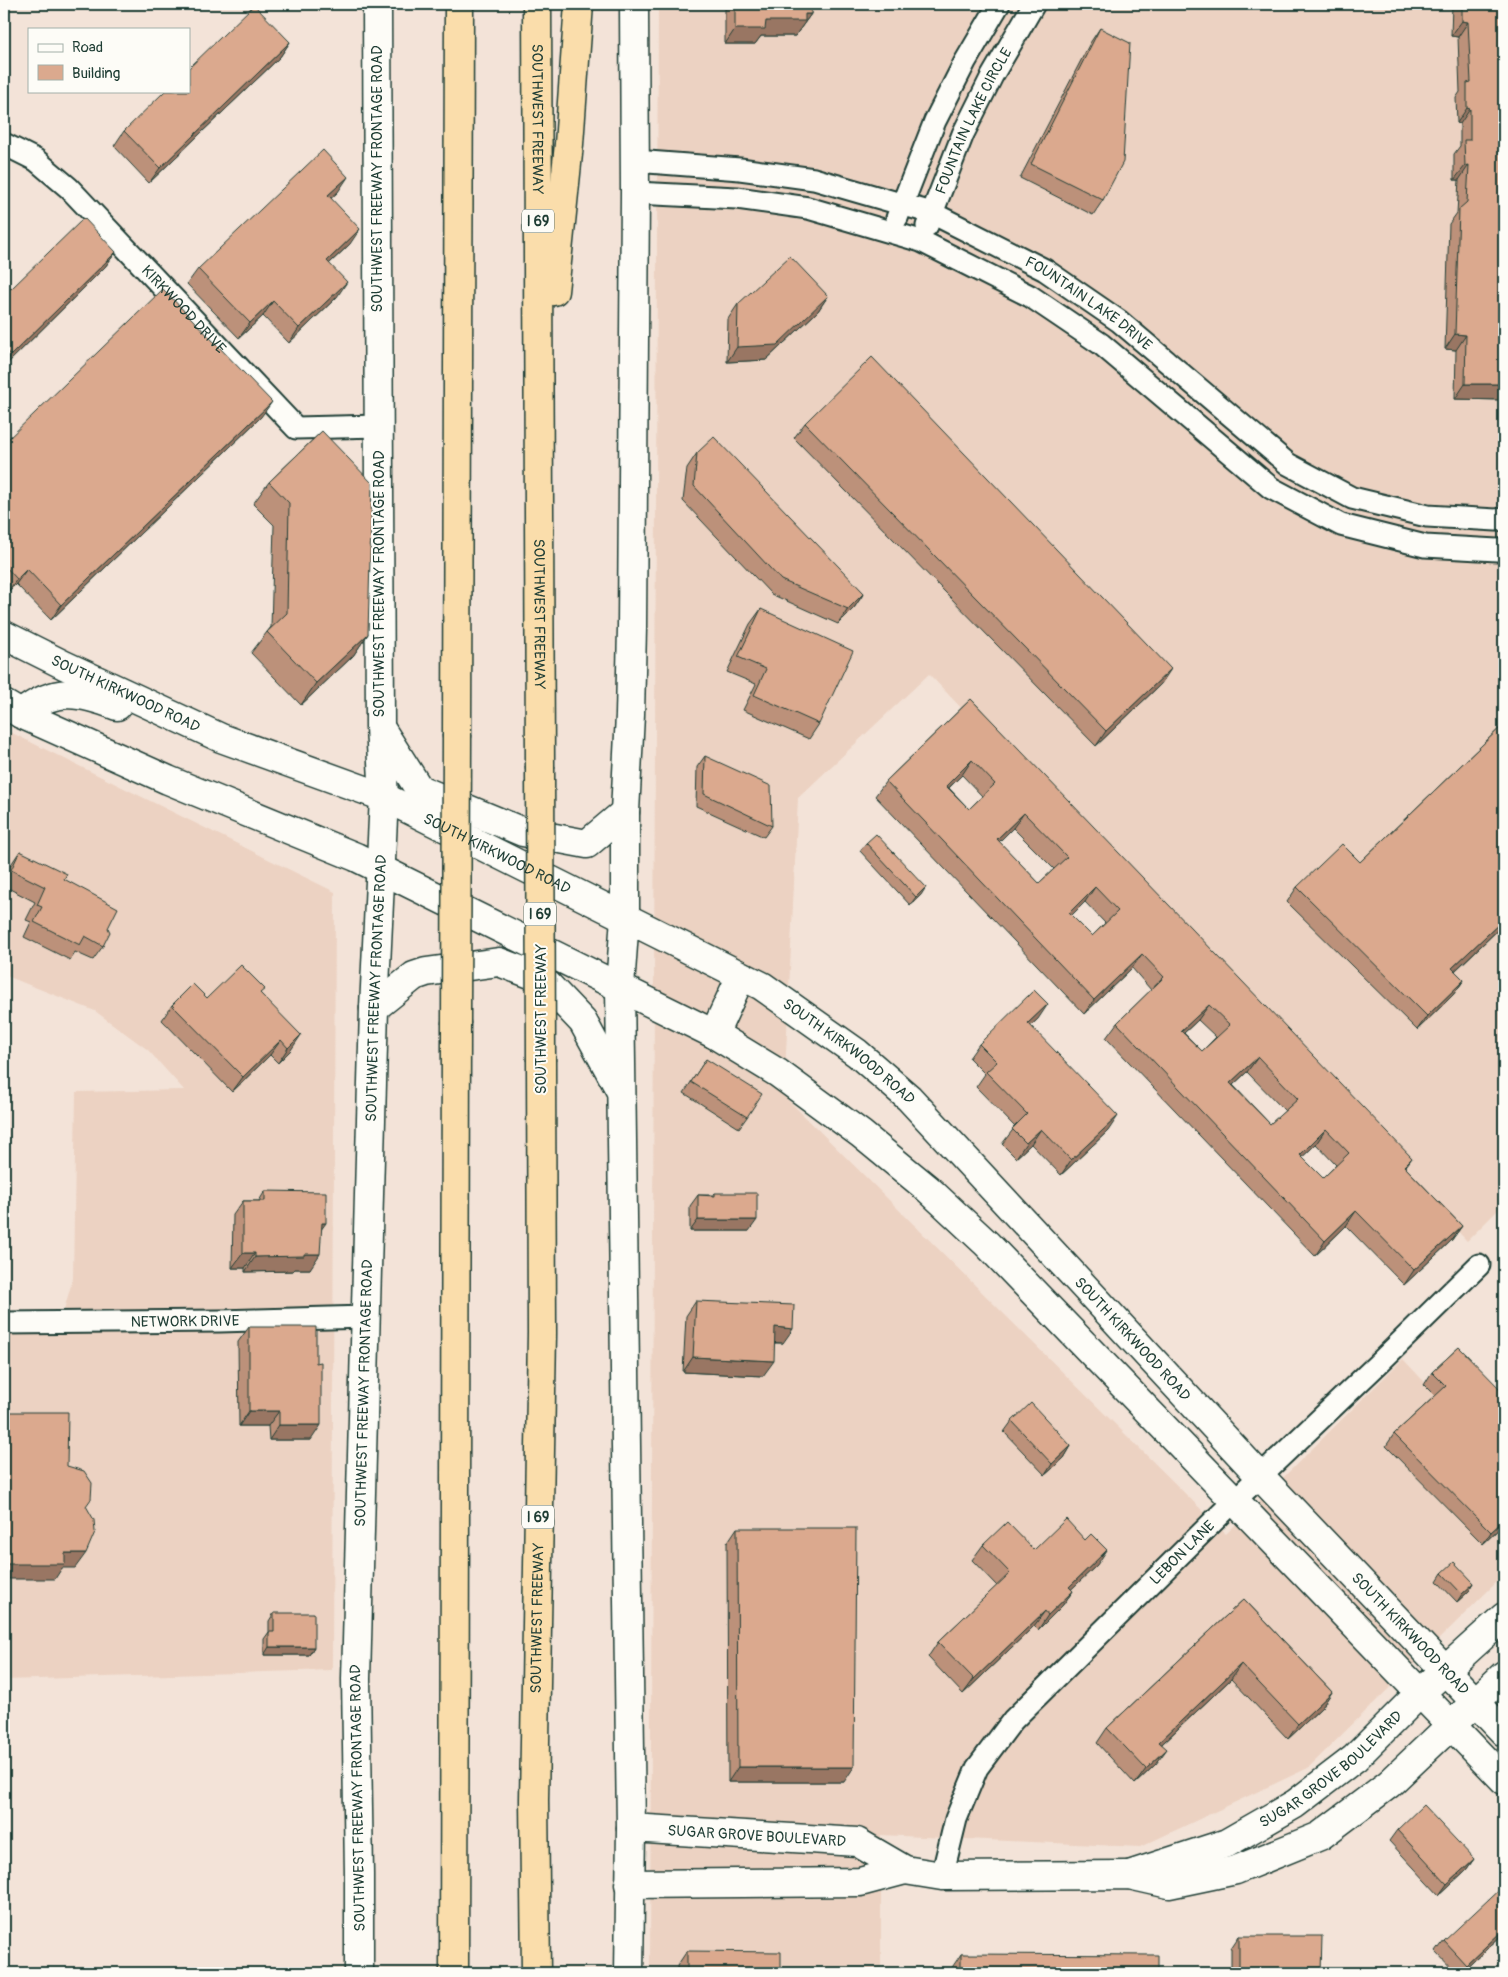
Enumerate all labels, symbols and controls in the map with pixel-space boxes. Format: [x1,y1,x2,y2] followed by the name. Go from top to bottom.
[28,28,190,92] legend
[72,38,103,57] text: Road
[528,44,547,195] street label: SOUTHWEST FREEWAY
[931,44,1016,197] street label: FOUNTAIN LAKE CIRCLE
[368,45,387,313] street label: SOUTHWEST FREEWAY FRONTAGE ROAD
[72,64,120,83] text: Building
[522,210,554,232] road number: I 69
[1022,252,1156,355] street label: FOUNTAIN LAKE DRIVE
[137,261,230,358] street label: KIRKWOOD DRIVE
[370,450,389,718] street label: SOUTHWEST FREEWAY FRONTAGE ROAD
[530,539,549,690] street label: SOUTHWEST FREEWAY
[48,651,203,736] street label: SOUTH KIRKWOOD ROAD
[420,809,574,898] street label: SOUTH KIRKWOOD ROAD
[361,854,391,1122] street label: SOUTHWEST FREEWAY FRONTAGE ROAD
[524,902,556,926] road number: I 69
[532,943,551,1094] street label: SOUTHWEST FREEWAY
[779,994,919,1108] street label: SOUTH KIRKWOOD ROAD
[351,1259,377,1527] street label: SOUTHWEST FREEWAY FRONTAGE ROAD
[1071,1273,1195,1405] street label: SOUTH KIRKWOOD ROAD
[131,1311,240,1331] street label: NETWORK DRIVE
[522,1505,554,1528] road number: I 69
[1146,1516,1219,1589] street label: LEBON LANE
[526,1542,548,1694] street label: SOUTHWEST FREEWAY
[1348,1568,1473,1699] street label: SOUTH KIRKWOOD ROAD
[346,1664,370,1932] street label: SOUTHWEST FREEWAY FRONTAGE ROAD
[1256,1707,1406,1832] street label: SUGAR GROVE BOULEVARD
[667,1821,846,1851] street label: SUGAR GROVE BOULEVARD

